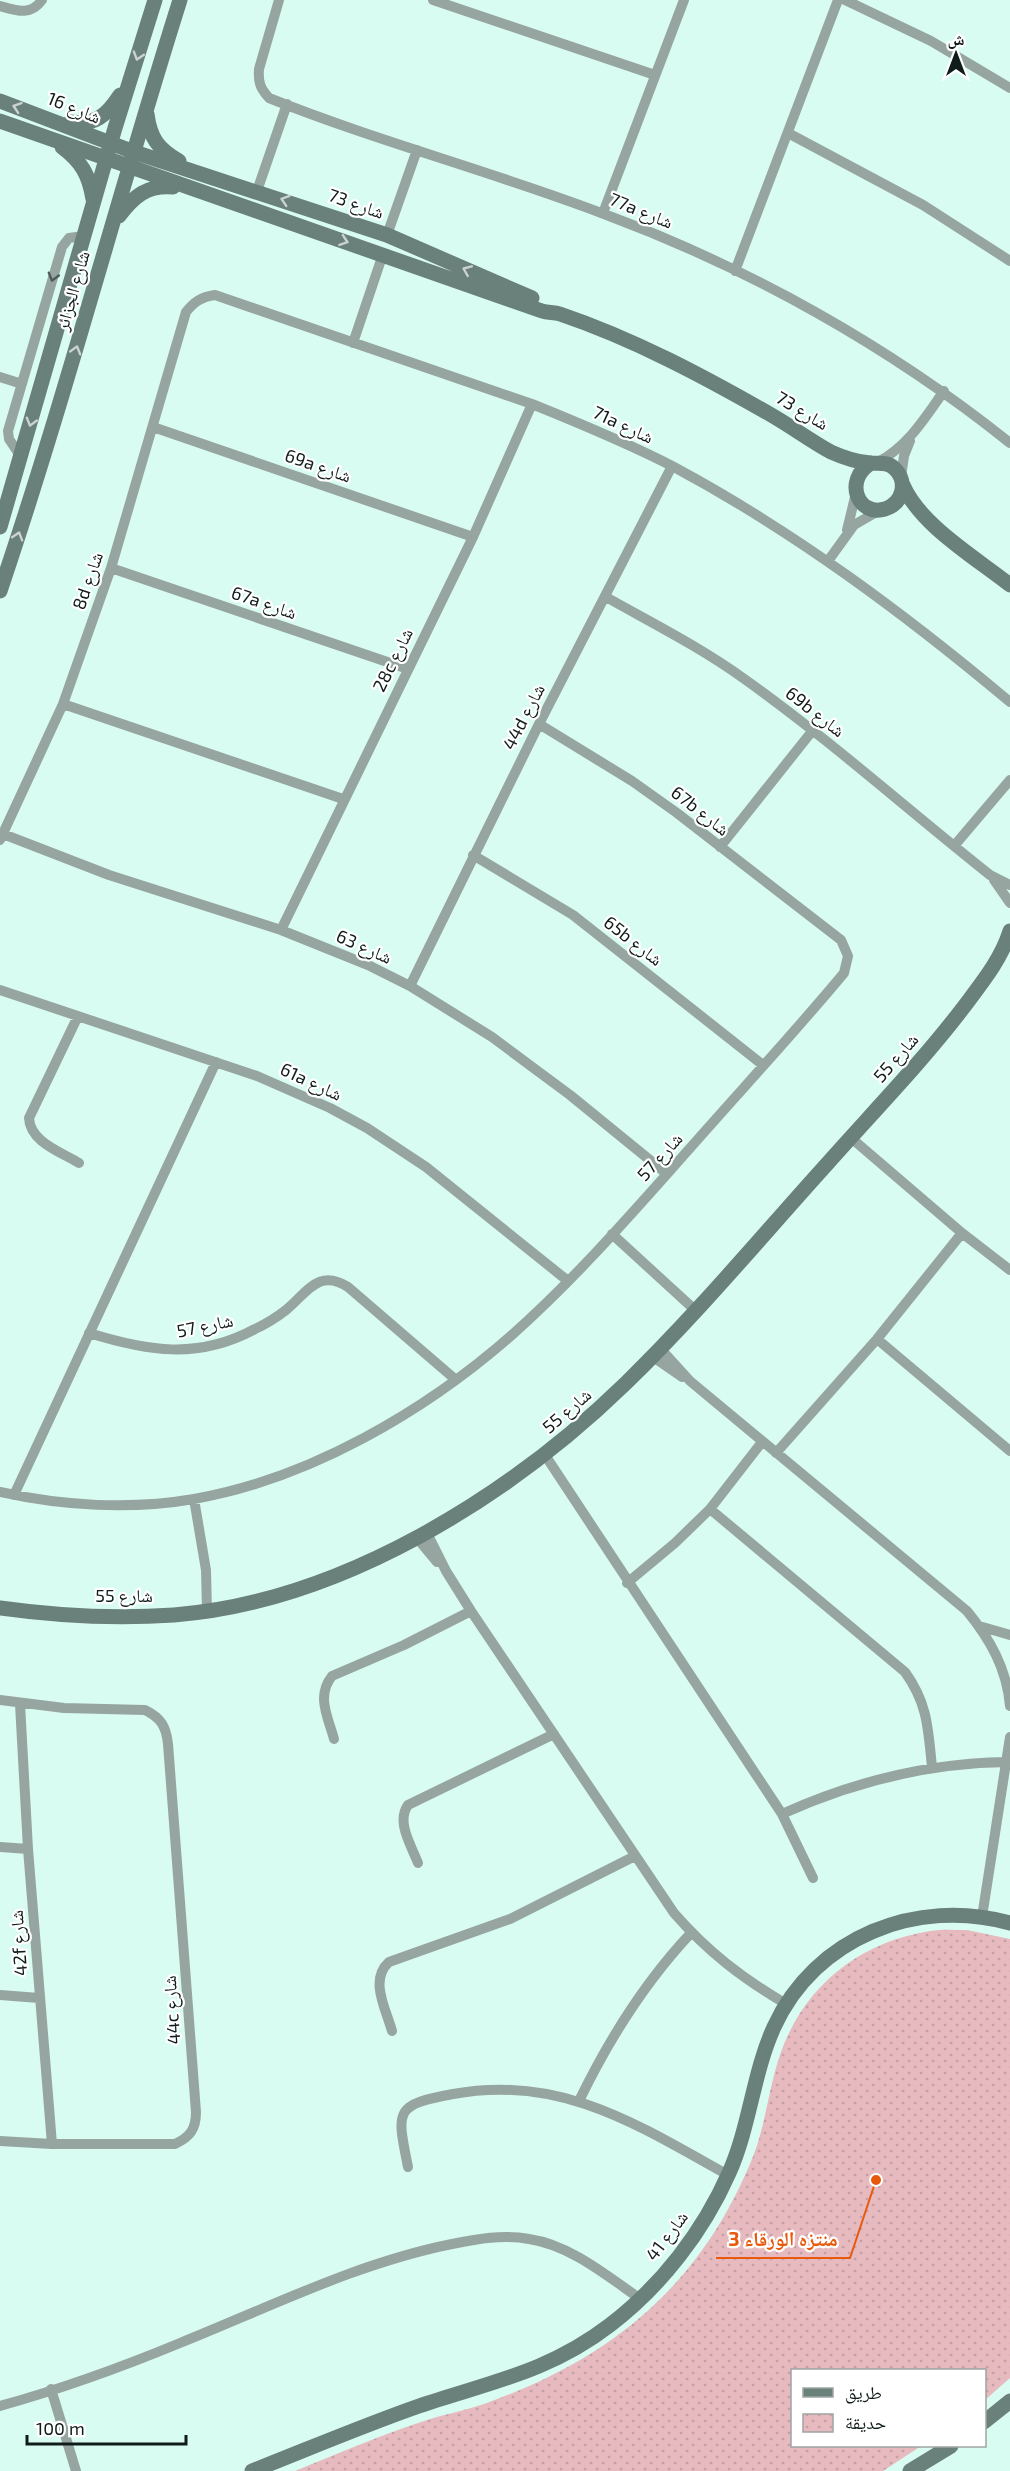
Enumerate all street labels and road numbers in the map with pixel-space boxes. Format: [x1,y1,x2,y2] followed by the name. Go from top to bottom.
[44,86,104,129] street label: شارع 16
[325,183,387,224] street label: شارع 73
[606,187,676,234] street label: 77a شارع
[50,248,95,334] street label: شارع الجزائر
[772,386,833,435] street label: شارع 73
[589,400,657,449] street label: 71a شارع
[282,443,354,488] street label: 69a شارع
[67,549,108,613] street label: 8d شارع
[228,581,300,624] street label: 67a شارع
[367,624,418,695] street label: 28c شارع
[497,680,550,753] street label: 44d شارع
[781,681,850,742] street label: 69b شارع
[666,781,734,841] street label: 67b شارع
[599,910,667,971] street label: 65b شارع
[333,924,396,969] street label: شارع 63
[868,1028,923,1087] street label: شارع 55
[277,1057,346,1106] street label: 61a شارع
[632,1128,687,1186] street label: شارع 57
[175,1308,235,1343] street label: شارع 57
[537,1383,596,1438] street label: شارع 55
[95,1584,153,1607] street label: شارع 55
[5,1909,32,1977] street label: 42f شارع
[158,1975,185,2045] street label: 44c شارع
[640,2206,693,2265] street label: شارع 41

